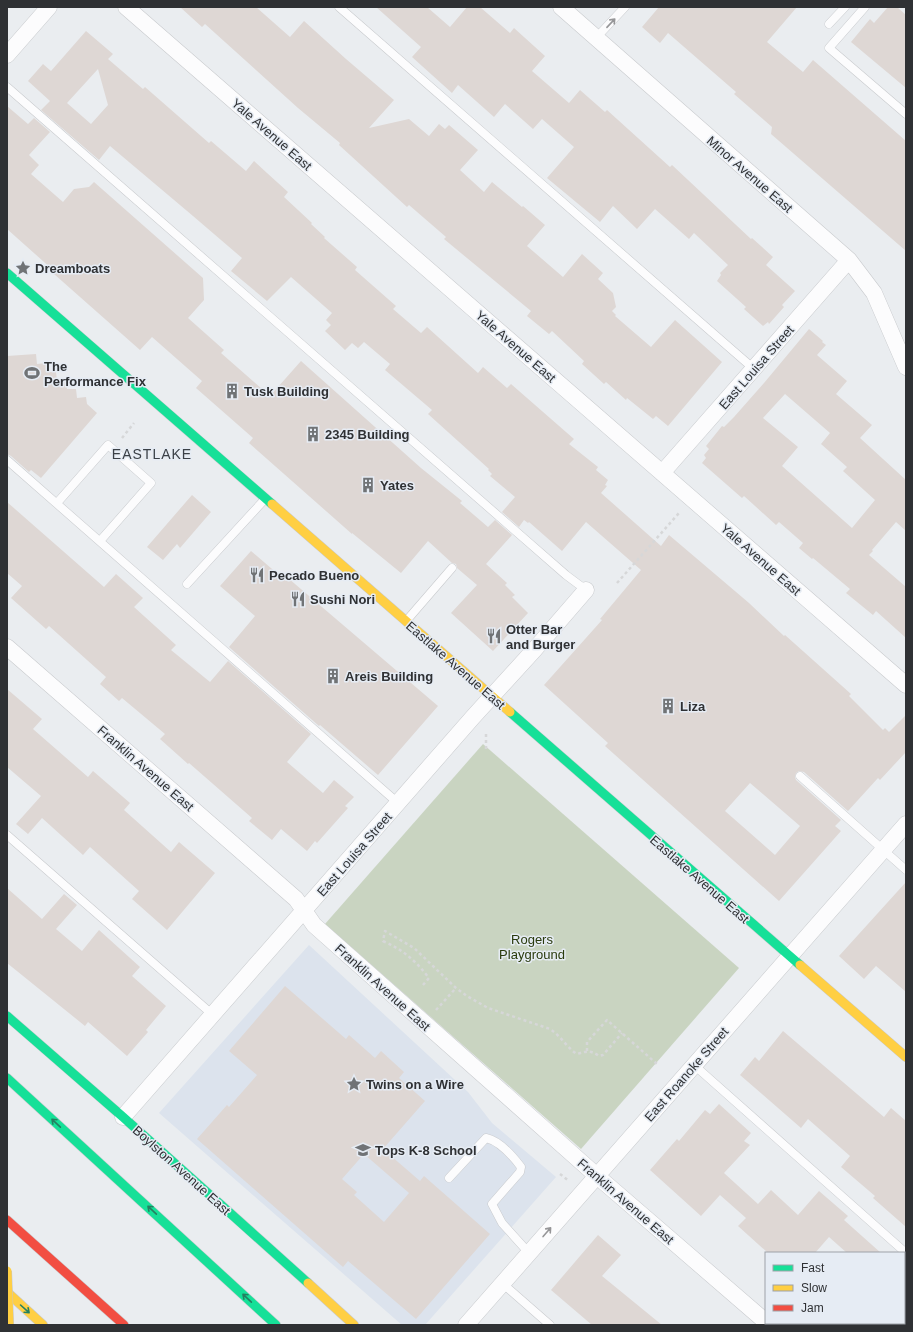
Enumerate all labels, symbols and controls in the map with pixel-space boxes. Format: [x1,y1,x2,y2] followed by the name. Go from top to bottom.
[606,18,616,28] one-way arrow
[228,95,315,174] street label: Yale Avenue East
[704,133,796,216] street label: Minor Avenue East
[14,259,32,277] place icon: Dreamboats
[35,261,110,276] place label: Dreamboats
[472,307,559,386] street label: Yale Avenue East
[716,322,797,412] street label: East Louisa Street
[44,359,147,389] place label: The Performance Fix
[23,364,41,382] sports icon: The Performance Fix
[223,382,241,400] building icon: Tusk Building
[244,384,329,399] place label: Tusk Building
[304,425,322,443] building icon: 2345 Building
[325,427,410,442] place label: 2345 Building
[112,446,192,462] district label: EASTLAKE
[359,476,377,494] building icon: Yates
[380,478,414,493] place label: Yates
[717,520,804,599] street label: Yale Avenue East
[248,566,266,584] restaurant icon: Pecado Bueno
[269,568,359,583] place label: Pecado Bueno
[289,590,307,608] restaurant icon: Sushi Nori
[310,592,375,607] place label: Sushi Nori
[403,618,509,713] street label: Eastlake Avenue East
[506,622,575,652] place label: Otter Bar and Burger
[485,627,503,645] restaurant icon: Otter Bar and Burger
[324,667,342,685] building icon: Areis Building
[345,669,433,684] place label: Areis Building
[659,697,677,715] building icon: Liza
[680,699,706,714] place label: Liza
[94,722,197,815] street label: Franklin Avenue East
[314,809,395,899] street label: East Louisa Street
[647,832,753,927] street label: Eastlake Avenue East
[499,932,565,962] park label: Rogers Playground
[332,941,434,1034] street label: Franklin Avenue East
[641,1024,732,1125] street label: East Roanoke Street
[345,1075,363,1093] place icon: Twins on a Wire
[366,1077,464,1092] place label: Twins on a Wire
[51,1118,61,1127] one-way arrow
[130,1123,234,1218] street label: Boylston Avenue East
[354,1141,372,1159] school or university icon: Tops K-8 School
[375,1143,477,1158] place label: Tops K-8 School
[574,1155,677,1248] street label: Franklin Avenue East
[146,1206,157,1215] one-way arrow
[542,1227,552,1237] one-way arrow
[765,1252,905,1324] legend
[801,1261,825,1275] text: Fast
[801,1281,827,1295] text: Slow
[242,1294,252,1303] one-way arrow
[801,1301,824,1315] text: Jam
[20,1304,30,1313] one-way arrow

